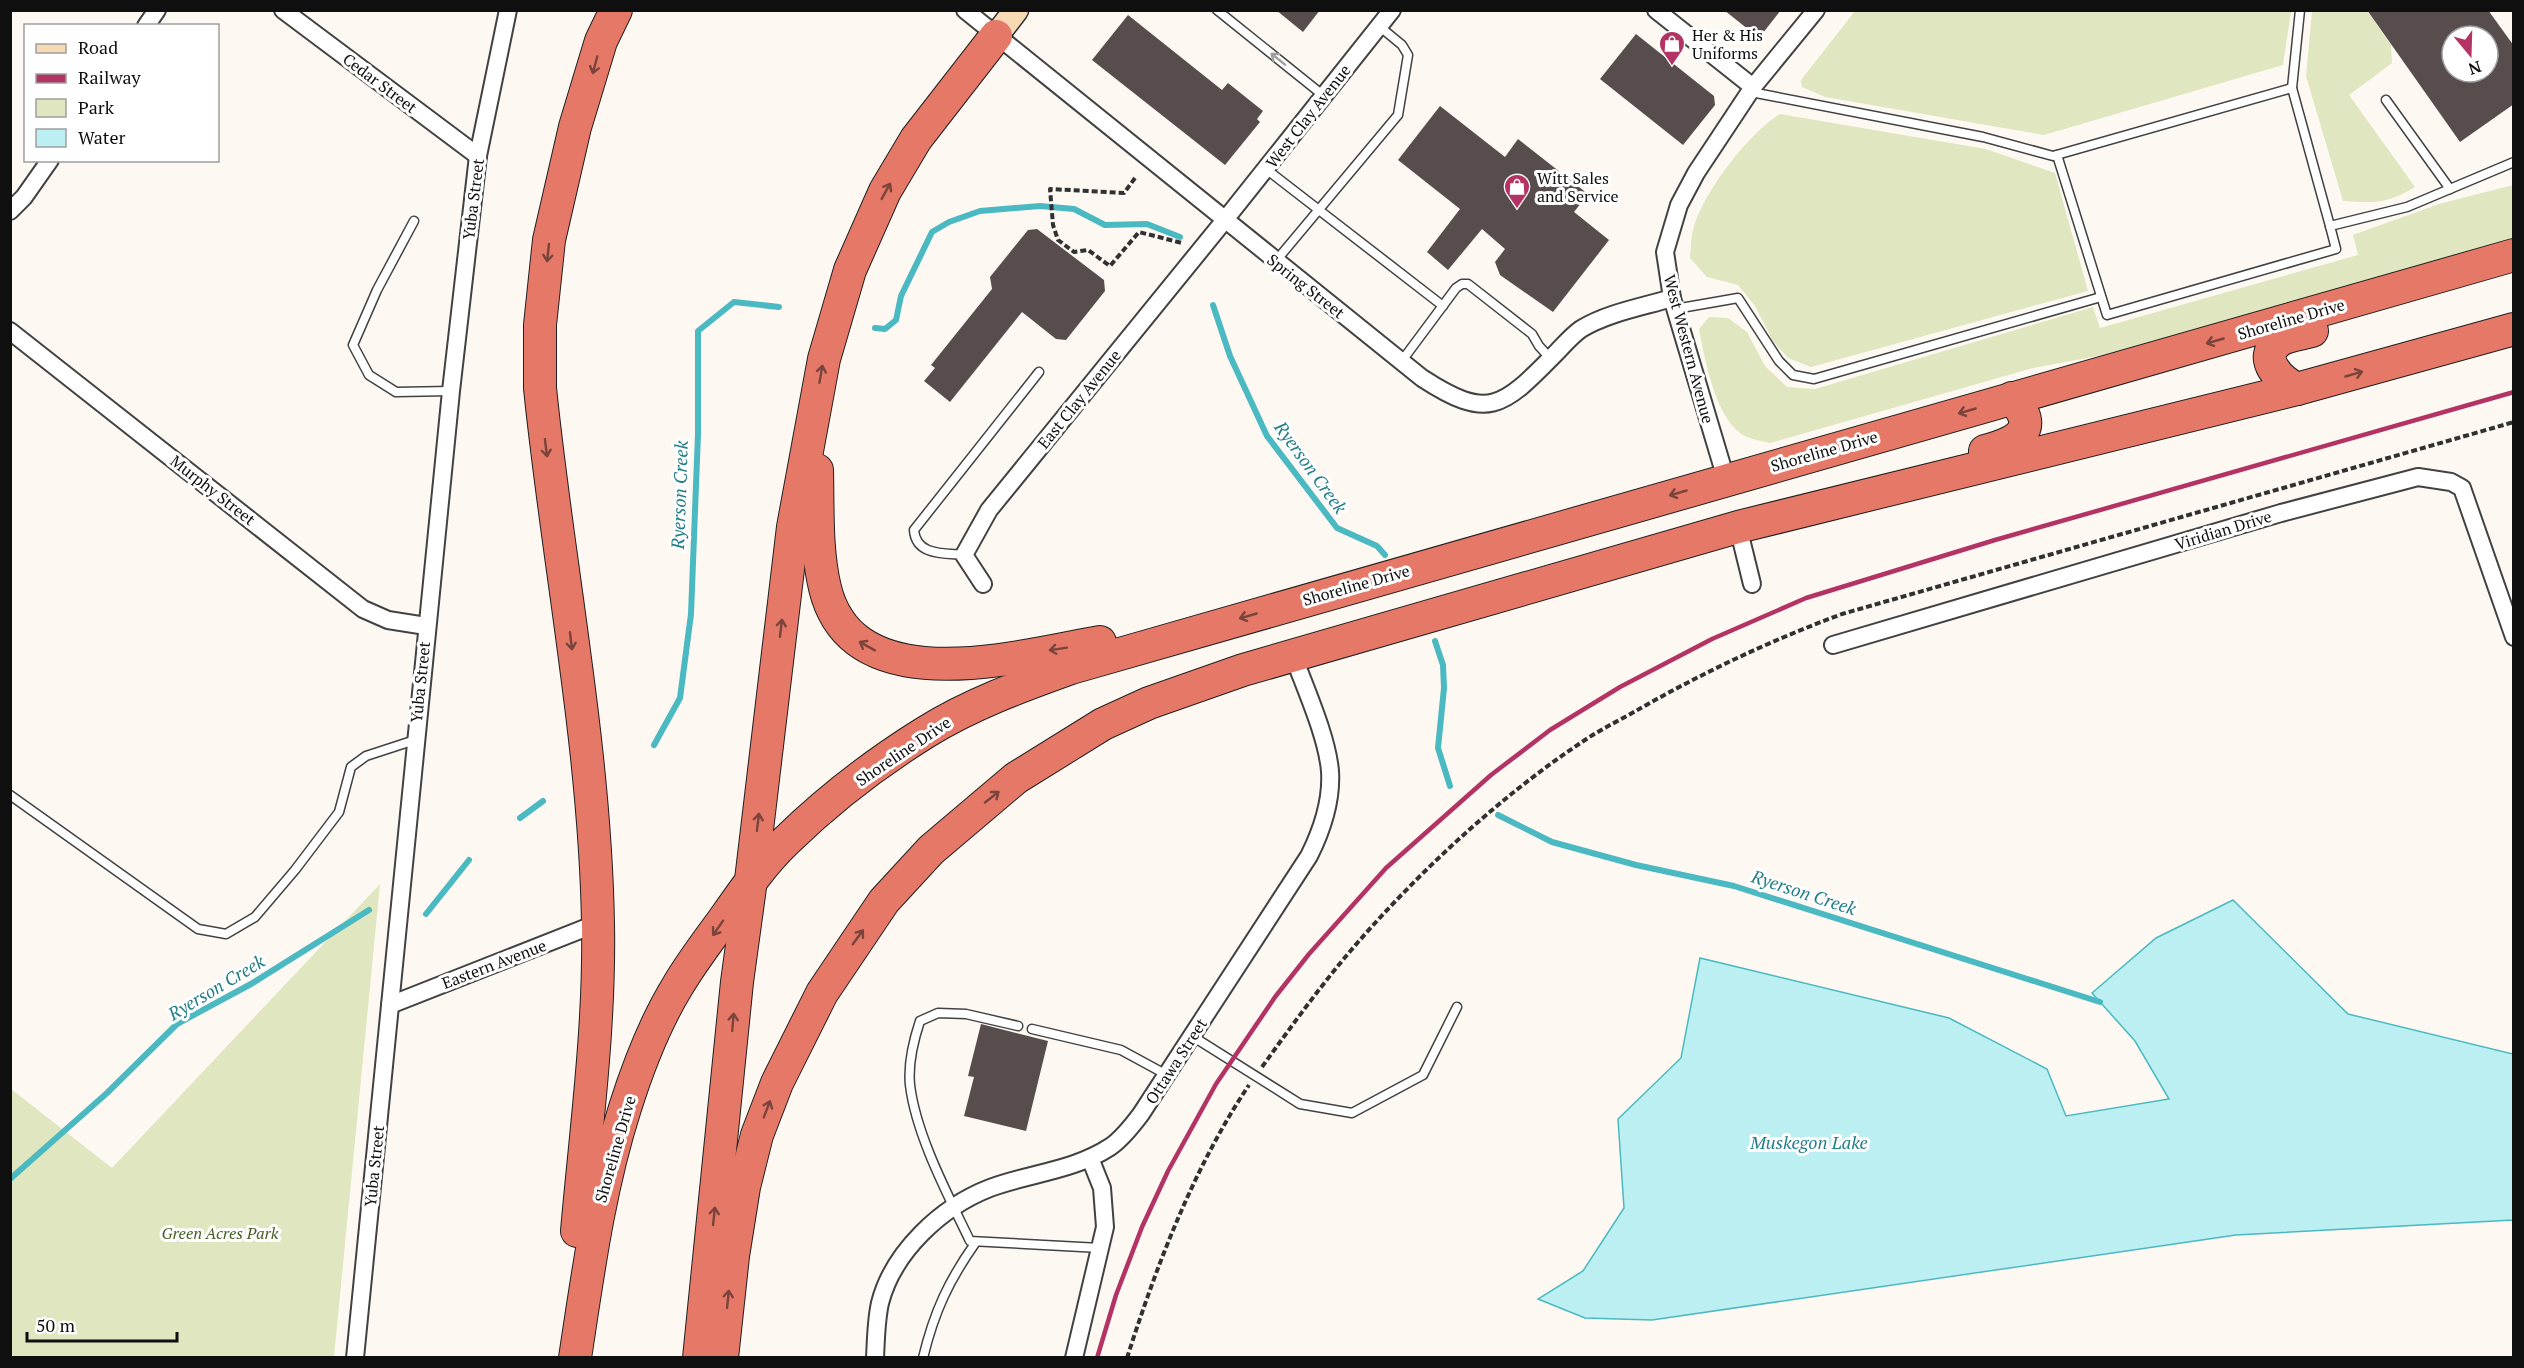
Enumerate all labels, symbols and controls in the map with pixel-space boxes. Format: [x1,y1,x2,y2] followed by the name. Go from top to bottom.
[24,24,219,162] legend
[1692,24,1763,64] place label: Her & His Uniforms
[2440,24,2500,84] north arrow
[1657,29,1687,67] shop icon: Her & His Uniforms
[78,35,118,59] text: Road
[338,48,422,118] street label: Cedar Street
[1270,53,1286,66] one-way arrow
[589,55,600,74] one-way arrow
[2466,56,2484,81] text: N
[1261,60,1355,172] street label: West Clay Avenue
[78,65,142,89] text: Railway
[78,95,115,119] text: Park
[78,125,125,149] text: Water
[457,157,489,241] street label: Yuba Street
[1537,167,1619,207] place label: Witt Sales and Service
[1502,172,1532,210] shop icon: Witt Sales and Service
[881,182,892,200] one-way arrow
[542,243,553,263] one-way arrow
[1263,249,1349,323] street label: Spring Street
[1659,272,1719,426] street label: West Western Avenue
[2235,293,2347,345] street label: Shoreline Drive
[2206,336,2225,347] one-way arrow
[1032,345,1126,453] street label: East Clay Avenue
[816,364,827,384] one-way arrow
[2344,368,2363,379] one-way arrow
[1958,406,1977,417] one-way arrow
[1269,415,1353,518] water label: Ryerson Creek
[1768,425,1880,477] street label: Shoreline Drive
[541,437,552,457] one-way arrow
[665,440,693,551] water label: Ryerson Creek
[166,450,260,530] street label: Murphy Street
[1669,488,1688,499] one-way arrow
[2172,505,2274,555] street label: Viridian Drive
[1300,559,1412,611] street label: Shoreline Drive
[1239,610,1258,622] one-way arrow
[776,619,787,639] one-way arrow
[566,631,577,651] one-way arrow
[405,640,435,724] street label: Yuba Street
[859,640,877,651] one-way arrow
[1049,644,1068,655] one-way arrow
[851,711,955,791] street label: Shoreline Drive
[984,790,1000,803] one-way arrow
[753,813,764,833] one-way arrow
[1748,863,1860,920] water label: Ryerson Creek
[712,919,724,936] one-way arrow
[852,930,864,946] one-way arrow
[439,934,549,994] street label: Eastern Avenue
[162,949,269,1026] water label: Ryerson Creek
[728,1012,739,1032] one-way arrow
[1140,1014,1212,1108] street label: Ottawa Street
[589,1093,641,1205] street label: Shoreline Drive
[762,1100,773,1119] one-way arrow
[359,1124,389,1208] street label: Yuba Street
[1749,1130,1868,1154] water label: Muskegon Lake
[709,1206,720,1226] one-way arrow
[162,1222,279,1244] park label: Green Acres Park
[723,1290,734,1310] one-way arrow
[27,1305,177,1343] scale bar
[36,1313,76,1337] text: 50 m

